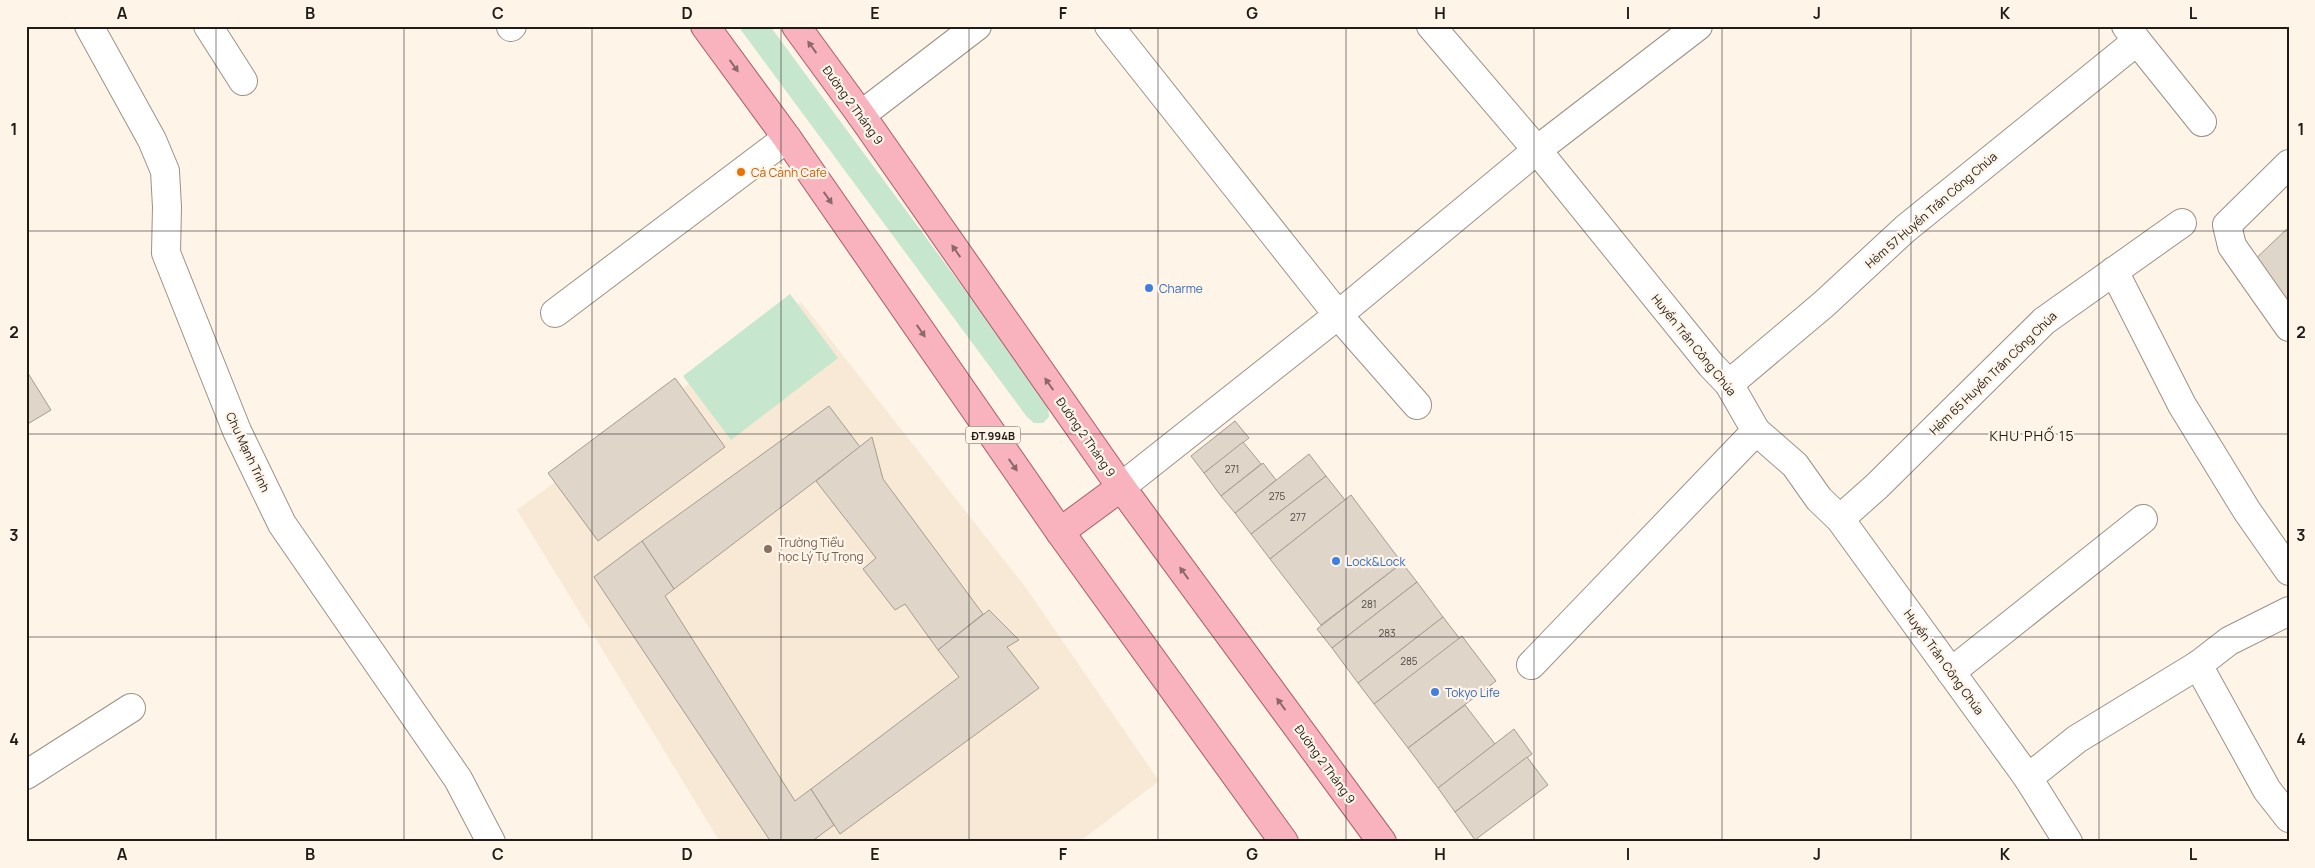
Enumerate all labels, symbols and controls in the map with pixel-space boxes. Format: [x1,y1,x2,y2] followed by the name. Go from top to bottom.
[117,2,128,24] text: A
[305,2,315,24] text: B
[492,2,504,24] text: C
[681,2,693,24] text: D
[870,2,880,24] text: E
[1059,2,1068,24] text: F
[1246,2,1258,24] text: G
[1434,2,1446,24] text: H
[1626,2,1630,24] text: I
[1813,2,1821,24] text: J
[2000,2,2011,24] text: K
[2189,2,2198,24] text: L
[807,40,817,54] one-way arrow
[728,59,738,72] one-way arrow
[819,62,887,148] street label: Đường 2 Tháng 9
[10,118,18,140] text: 1
[2297,118,2305,140] text: 1
[1861,148,2001,272] street label: Hẻm 57 Huyền Trân Công Chúa
[751,164,827,181] place label: Cá Cảnh Cafe
[735,166,747,178] marker: Cá Cảnh Cafe
[823,191,833,204] one-way arrow
[951,244,961,257] one-way arrow
[1159,280,1203,297] place label: Charme
[1143,282,1155,294] marker: Charme
[1648,291,1740,399] street label: Huyền Trân Công Chúa
[1926,307,2060,439] street label: Hẻm 65 Huyền Trân Công Chúa
[9,321,19,343] text: 2
[2296,321,2306,343] text: 2
[916,324,926,338] one-way arrow
[1044,377,1054,391] one-way arrow
[1052,394,1120,480] street label: Đường 2 Tháng 9
[222,409,274,495] street label: Chu Mạnh Trinh
[1989,425,2075,445] district label: KHU PHỐ 15
[966,426,1020,444] road number: ĐT.994B
[1008,458,1018,472] one-way arrow
[1225,462,1239,476] house number: 271
[1269,489,1285,503] house number: 275
[1290,510,1306,524] house number: 277
[9,524,19,546] text: 3
[2296,524,2306,546] text: 3
[778,534,864,565] place label: Trường Tiểu học Lý Tự Trọng
[762,543,774,555] marker: Trường Tiểu học Lý Tự Trọng
[1346,553,1407,570] place label: Lock&Lock
[1330,555,1342,567] marker: Lock&Lock
[1179,566,1189,580] one-way arrow
[1361,597,1377,611] house number: 281
[1900,606,1988,718] street label: Huyền Trân Công Chúa
[1378,626,1396,640] house number: 283
[1400,654,1418,668] house number: 285
[1445,684,1500,701] place label: Tokyo Life
[1429,686,1441,698] marker: Tokyo Life
[1275,698,1286,711] one-way arrow
[1291,721,1359,807] street label: Đường 2 Tháng 9
[9,728,19,750] text: 4
[2296,728,2306,750] text: 4
[117,843,128,865] text: A
[305,843,315,865] text: B
[492,843,504,865] text: C
[681,843,693,865] text: D
[870,843,880,865] text: E
[1059,843,1068,865] text: F
[1246,843,1258,865] text: G
[1434,843,1446,865] text: H
[1626,843,1630,865] text: I
[1813,843,1821,865] text: J
[2000,843,2011,865] text: K
[2189,843,2198,865] text: L

